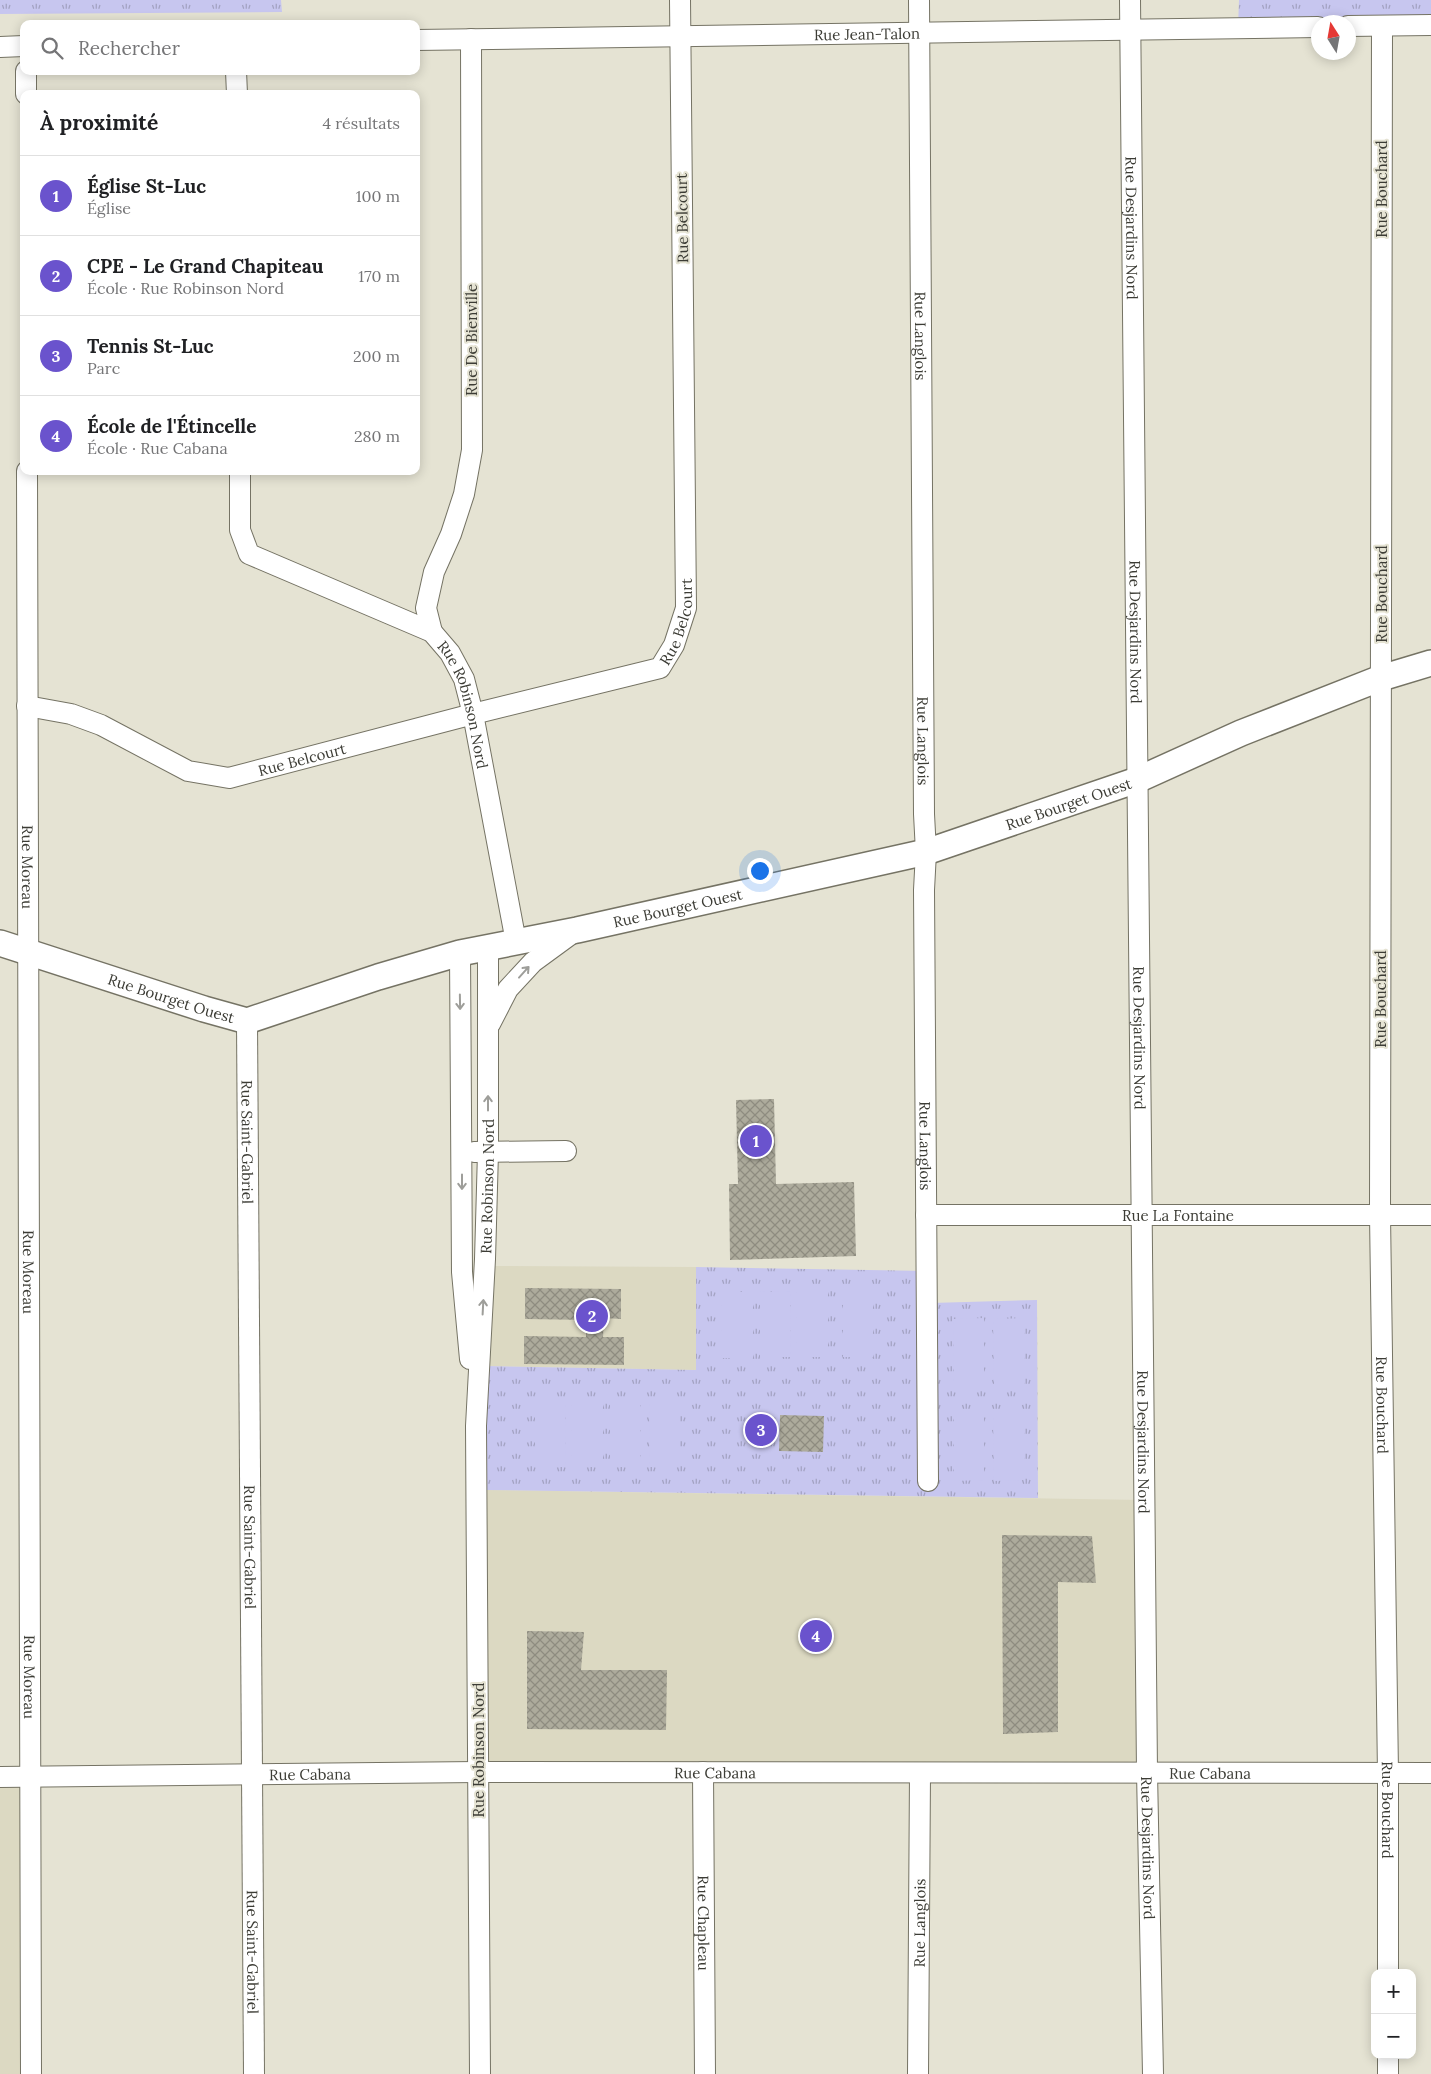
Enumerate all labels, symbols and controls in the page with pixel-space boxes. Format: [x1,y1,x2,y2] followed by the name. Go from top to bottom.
[1311,15,1356,60] north arrow
[20,20,420,75] search box
[814,23,920,44] street label: Rue Jean-Talon
[38,34,66,62] icon: search
[78,36,180,60] text: Rechercher
[40,109,158,136] text: À proximité
[322,113,400,133] text: 4 résultats
[1372,140,1391,238] street label: Rue Bouchard
[1122,156,1142,300] street label: Rue Desjardins Nord
[672,173,692,263] street label: Rue Belcourt
[87,174,206,198] text: Église St-Luc
[53,186,59,206] text: 1
[356,186,400,206] text: 100 m
[87,198,131,218] text: Église
[87,254,323,278] text: CPE - Le Grand Chapiteau
[52,266,60,286] text: 2
[358,266,400,286] text: 170 m
[87,278,284,298] text: École · Rue Robinson Nord
[462,284,481,396] street label: Rue De Bienville
[911,291,931,381] street label: Rue Langlois
[87,334,214,358] text: Tennis St-Luc
[52,346,60,366] text: 3
[353,346,400,366] text: 200 m
[87,358,120,378] text: Parc
[87,414,257,438] text: École de l'Étincelle
[52,426,60,446] text: 4
[354,426,400,446] text: 280 m
[87,438,228,458] text: École · Rue Cabana
[1372,545,1391,643] street label: Rue Bouchard
[1126,560,1146,704] street label: Rue Desjardins Nord
[655,578,696,668] street label: Rue Belcourt
[434,636,493,770] street label: Rue Robinson Nord
[914,696,933,786] street label: Rue Langlois
[256,738,348,780] street label: Rue Belcourt
[1003,773,1134,834] street label: Rue Bourget Ouest
[18,825,38,909] street label: Rue Moreau
[747,858,773,884] your location
[611,884,744,931] street label: Rue Bourget Ouest
[1371,950,1390,1048] street label: Rue Bouchard
[518,966,529,979] one-way arrow
[1130,966,1150,1110] street label: Rue Desjardins Nord
[106,969,237,1027] street label: Rue Bourget Ouest
[456,994,465,1010] one-way arrow
[238,1080,258,1204] street label: Rue Saint-Gabriel
[483,1095,493,1112] one-way arrow
[916,1101,936,1191] street label: Rue Langlois
[476,1119,498,1254] street label: Rue Robinson Nord
[740,1122,772,1160] pin: 1
[457,1174,467,1190] one-way arrow
[1122,1206,1234,1225] street label: Rue La Fontaine
[19,1230,39,1314] street label: Rue Moreau
[576,1297,608,1335] pin: 2
[478,1300,487,1316] one-way arrow
[1373,1356,1393,1454] street label: Rue Bouchard
[1134,1370,1154,1514] street label: Rue Desjardins Nord
[745,1411,777,1449] pin: 3
[241,1485,260,1609] street label: Rue Saint-Gabriel
[800,1617,832,1655] pin: 4
[20,1635,40,1719] street label: Rue Moreau
[469,1683,488,1817] street label: Rue Robinson Nord
[1378,1761,1398,1859] street label: Rue Bouchard
[674,1763,756,1782] street label: Rue Cabana
[1169,1763,1251,1782] street label: Rue Cabana
[269,1764,351,1784] street label: Rue Cabana
[1138,1776,1159,1920] street label: Rue Desjardins Nord
[694,1875,714,1971] street label: Rue Chapleau
[909,1878,929,1968] street label: Rue Langlois
[243,1890,263,2014] street label: Rue Saint-Gabriel
[1371,1969,1416,2059] map controls
[1371,1969,1416,2014] button: +
[1371,2014,1416,2059] button: −

